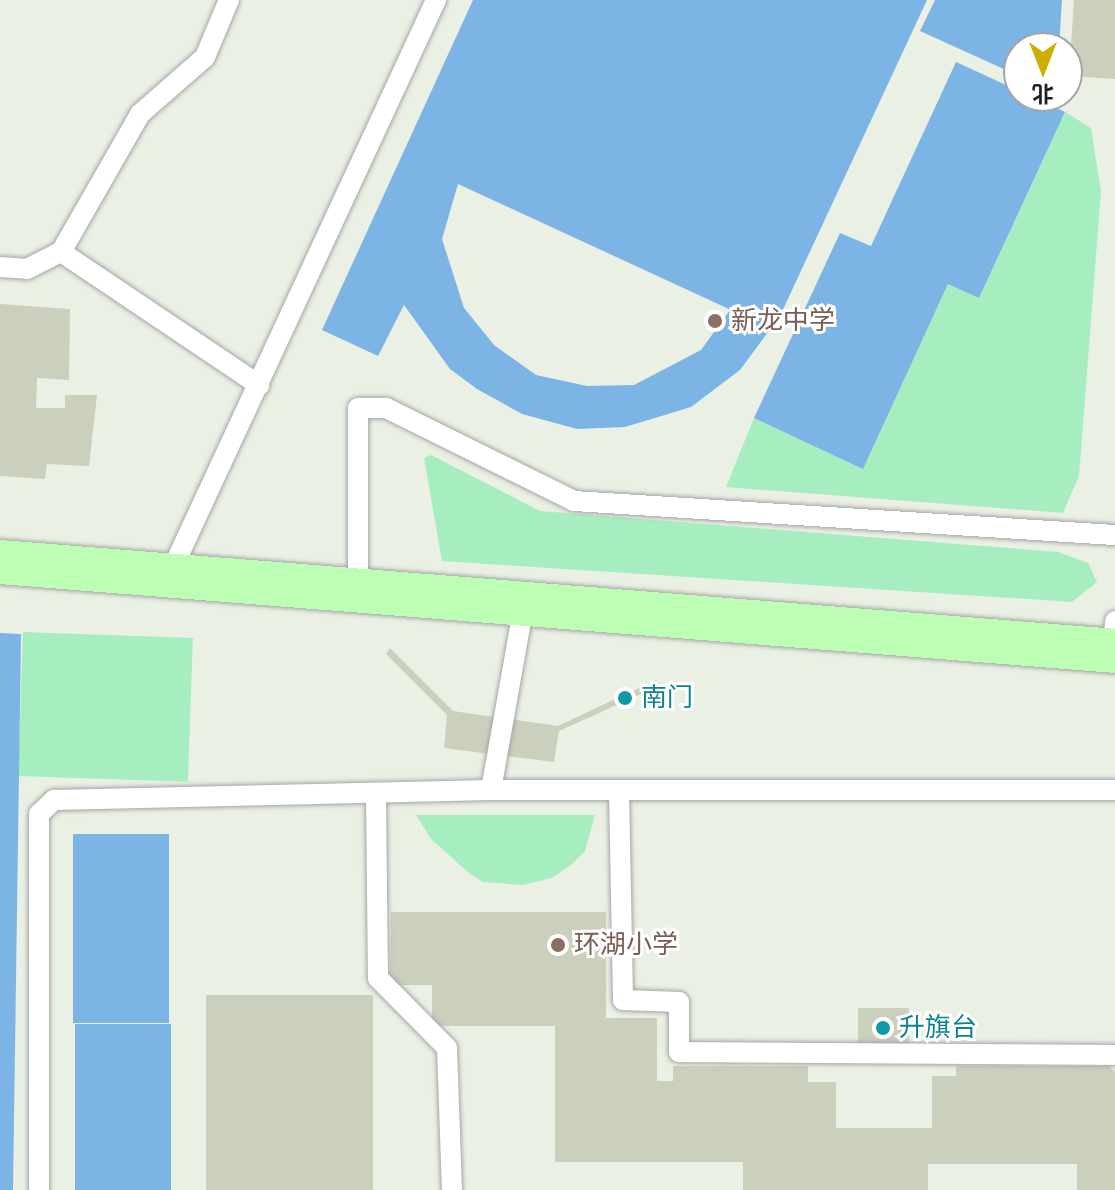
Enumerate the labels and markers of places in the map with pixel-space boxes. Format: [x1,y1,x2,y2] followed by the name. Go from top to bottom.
[731,305,835,337] place label: 新龙中学
[706,312,724,330] marker: 新龙中学
[641,682,693,714] place label: 南门
[616,689,634,707] marker: 南门
[574,929,678,961] place label: 环湖小学
[549,936,567,954] marker: 环湖小学
[899,1012,977,1044] place label: 升旗台
[874,1019,892,1037] marker: 升旗台

